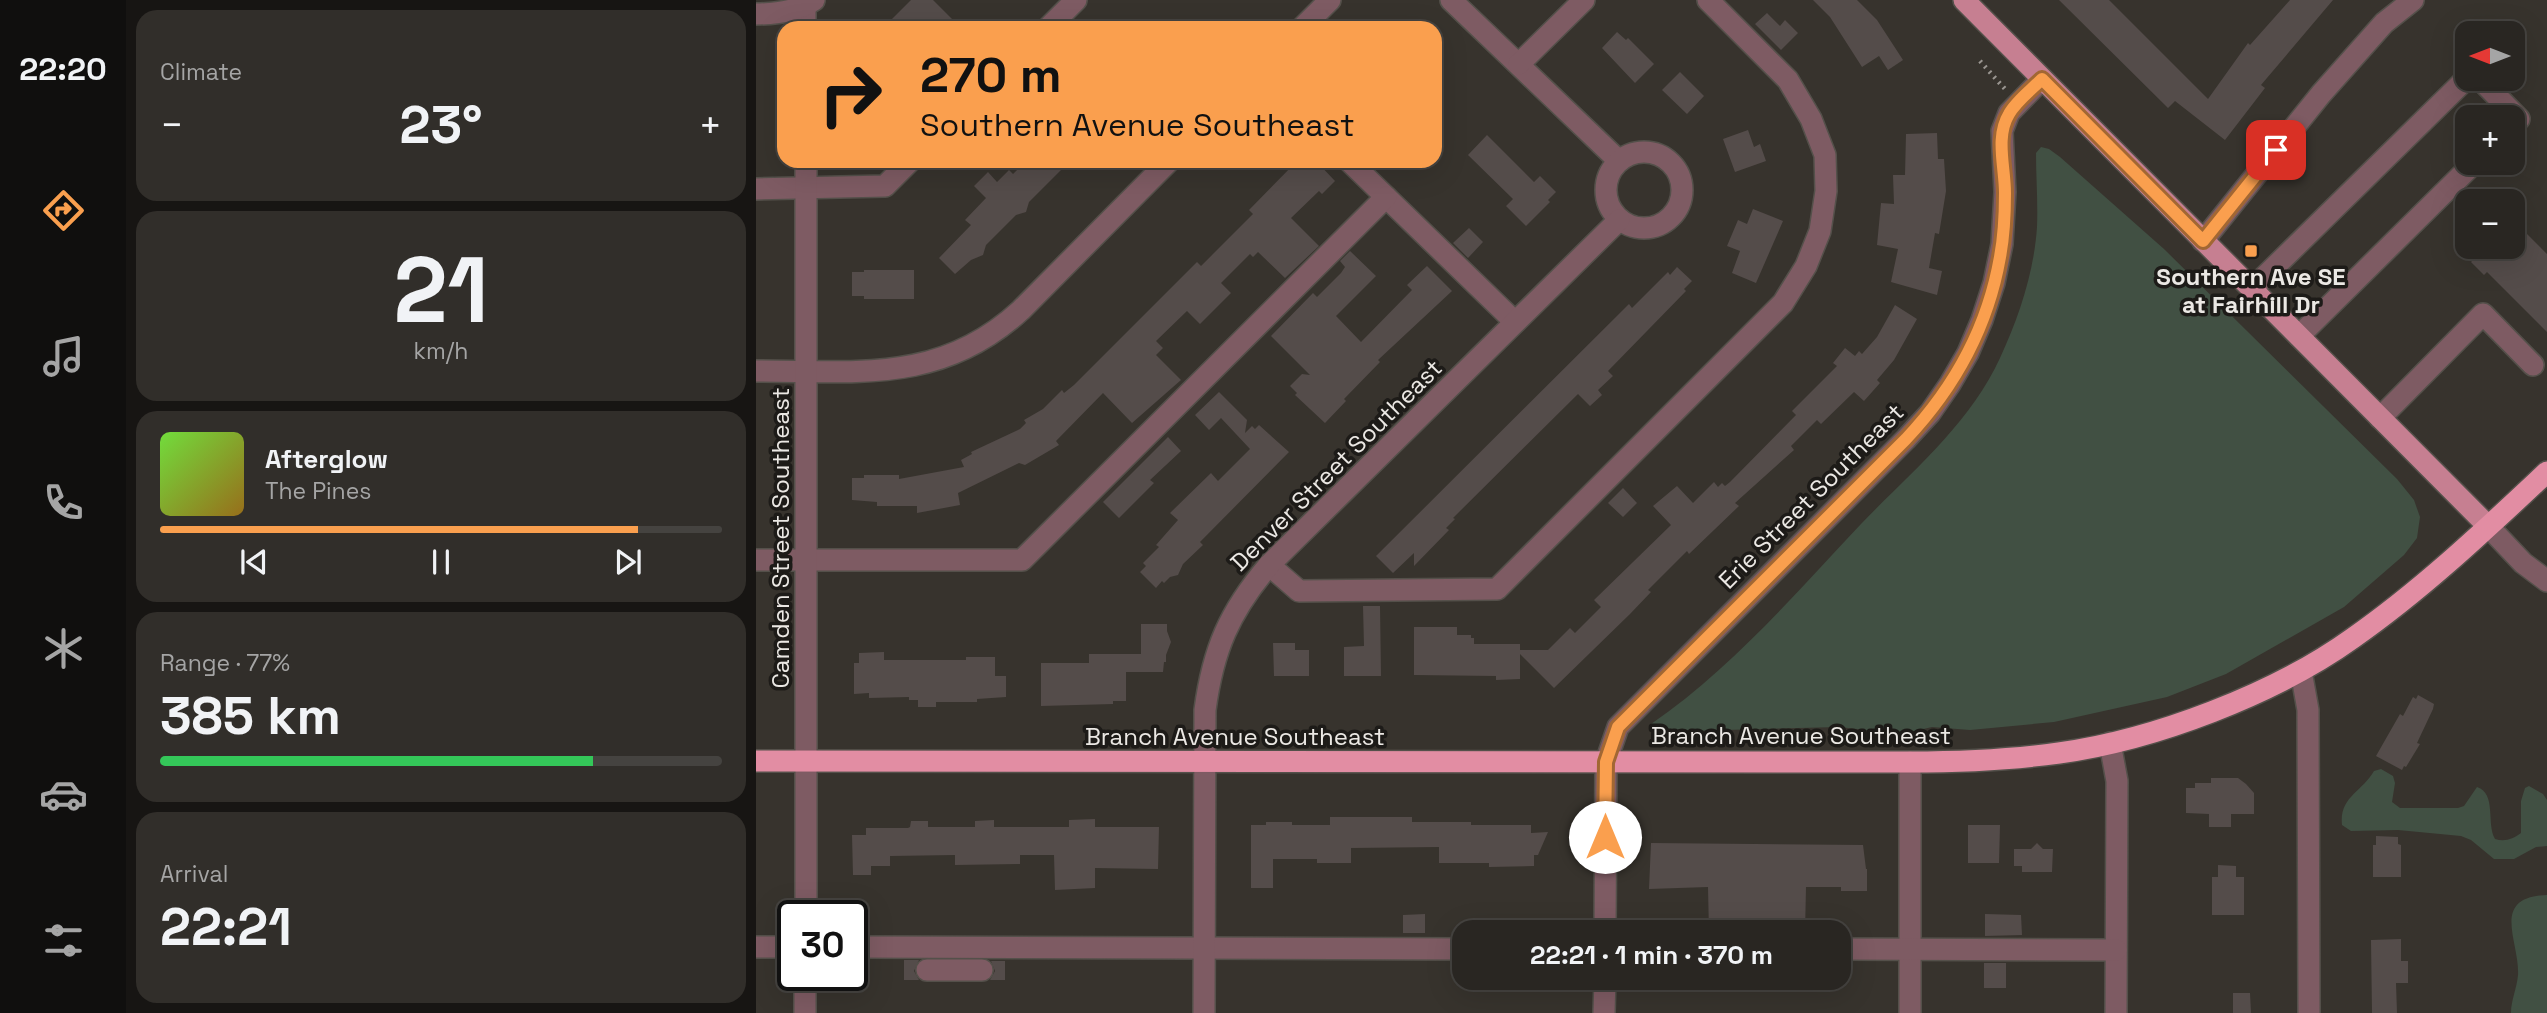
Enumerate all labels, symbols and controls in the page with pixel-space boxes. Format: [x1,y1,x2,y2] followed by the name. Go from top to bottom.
[2455,21,2525,91] north arrow
[2455,21,2525,259] map controls
[920,44,1062,106] text: 270 m
[19,49,107,89] text: 22:20
[805,49,896,140] icon: right
[160,57,242,87] text: Climate
[400,92,483,158] text: 23°
[160,101,184,149] text: −
[698,101,722,149] text: +
[920,105,1355,145] text: Southern Avenue Southeast
[2455,105,2525,175] button: +
[2246,120,2306,180] pin
[2257,131,2295,169] icon: arrive
[39,186,88,235] icon: directions
[2455,189,2525,259] button: −
[393,232,489,349] text: 21
[2243,243,2259,259] marker: Southern Ave SE at Fairhill Dr
[2156,261,2346,320] place label: Southern Ave SE at Fairhill Dr
[39,332,88,381] icon: music
[414,336,468,366] text: km/h
[1224,353,1448,577] street label: Denver Street Southeast
[765,387,796,689] street label: Camden Street Southeast
[1712,397,1910,595] street label: Erie Street Southeast
[265,442,388,476] text: Afterglow
[265,476,371,506] text: The Pines
[39,478,88,527] icon: phone
[235,543,273,581] icon: previous
[422,543,460,581] icon: pause
[609,543,647,581] icon: next
[39,624,88,673] icon: climate
[160,648,290,678] text: Range · 77%
[160,683,341,749] text: 385 km
[1651,720,1951,751] street label: Branch Avenue Southeast
[1085,721,1385,752] street label: Branch Avenue Southeast
[39,770,88,819] icon: car
[1568,800,1642,874] position arrow
[160,859,228,889] text: Arrival
[160,894,292,960] text: 22:21
[777,900,868,991] speed limit sign: 30
[39,916,88,965] icon: filters
[1530,938,1773,972] text: 22:21 · 1 min · 370 m

